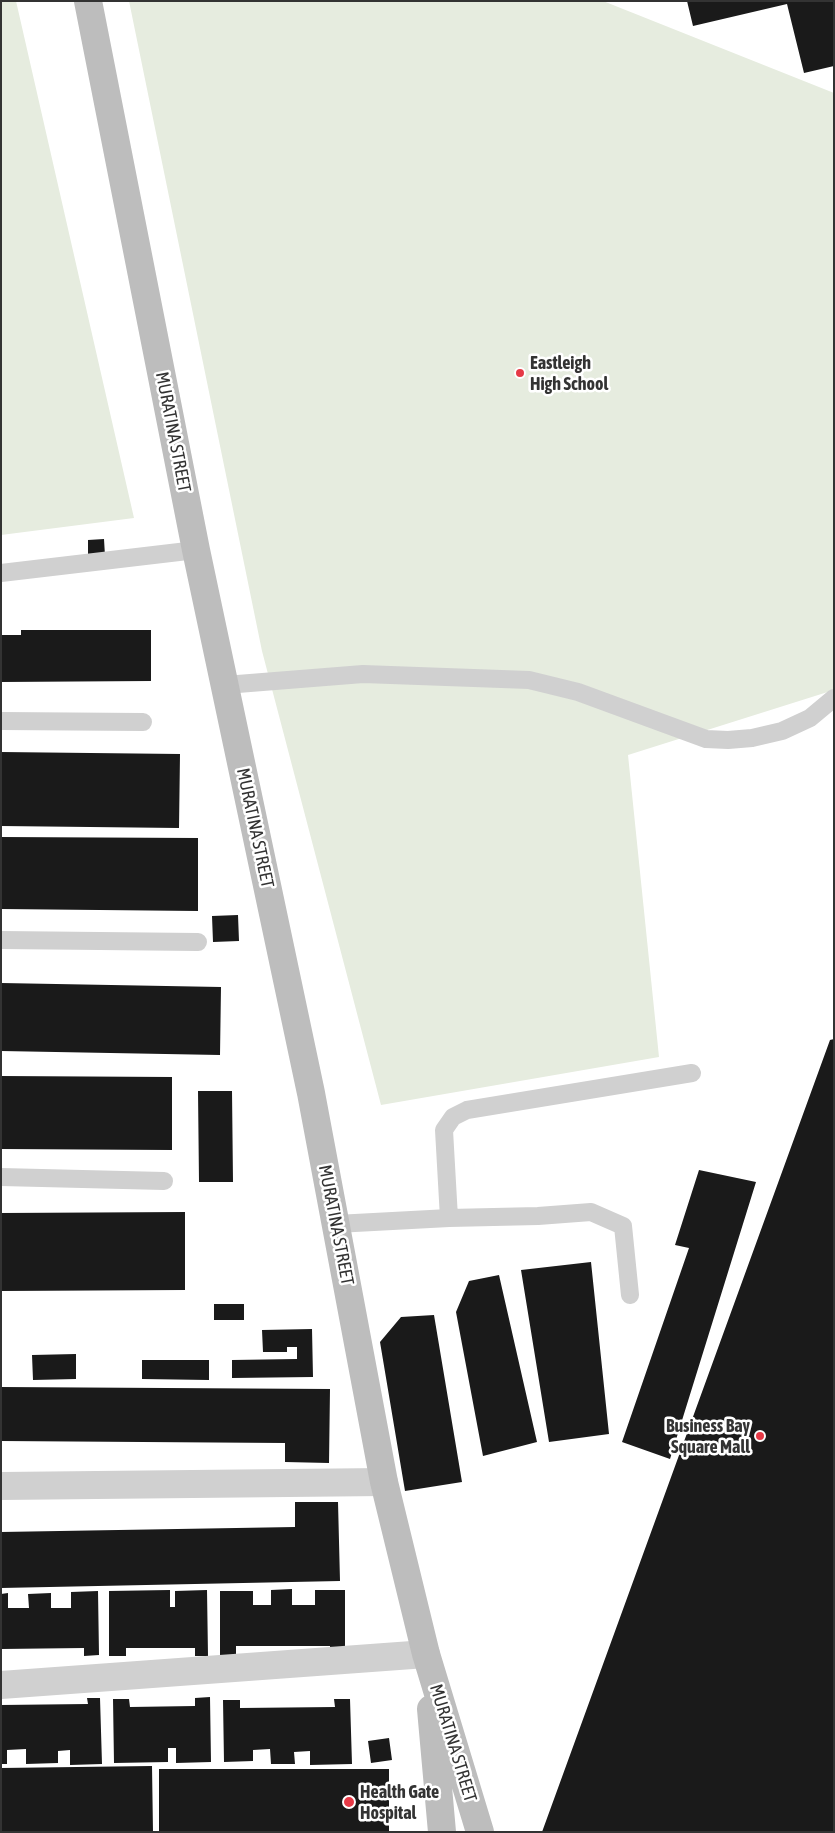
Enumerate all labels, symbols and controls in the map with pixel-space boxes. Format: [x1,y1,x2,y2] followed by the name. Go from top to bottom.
[530,352,608,394] place label: Eastleigh High School
[514,367,526,379] marker: Eastleigh High School
[151,370,195,494] street label: MURATINA STREET
[232,766,278,890] street label: MURATINA STREET
[314,1163,358,1287] street label: MURATINA STREET
[666,1415,750,1458] place label: Business Bay Square Mall
[754,1430,766,1442] marker: Business Bay Square Mall
[425,1682,481,1804] street label: MURATINA STREET
[360,1781,439,1824] place label: Health Gate Hospital
[342,1795,356,1809] marker: Health Gate Hospital

